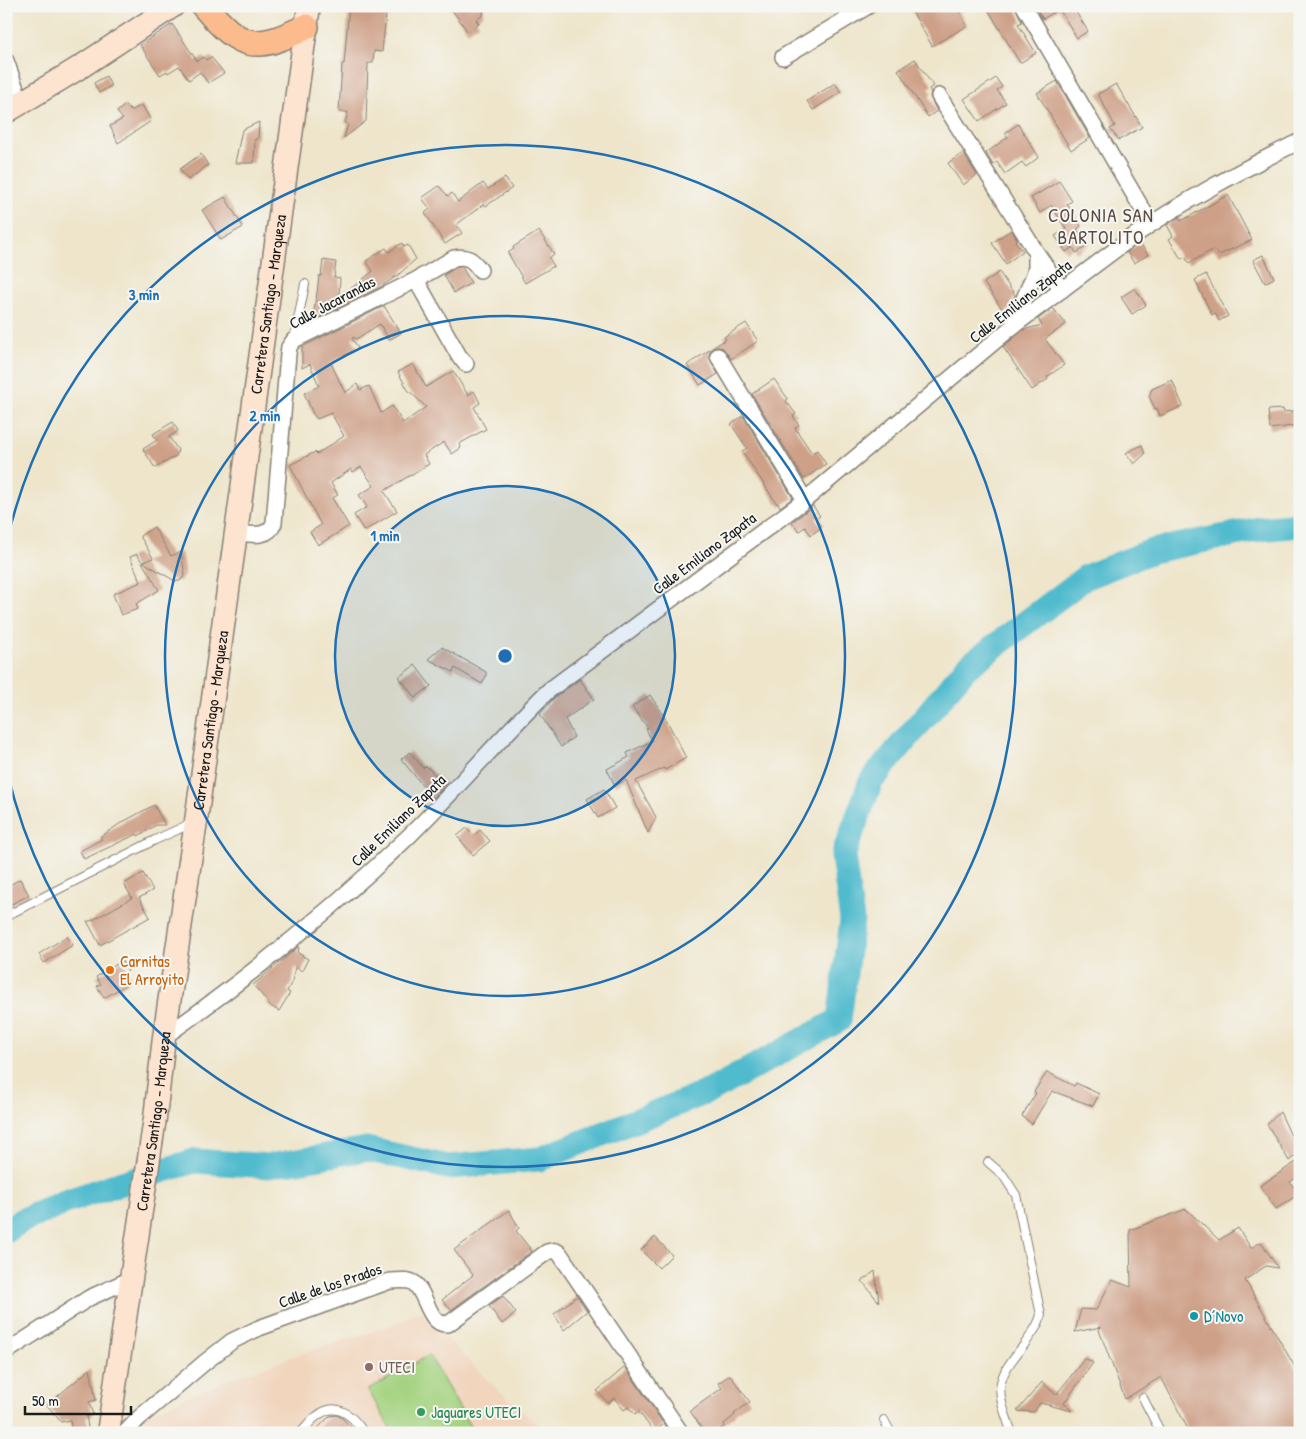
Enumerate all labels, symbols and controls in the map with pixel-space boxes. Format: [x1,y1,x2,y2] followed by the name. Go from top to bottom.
[1048,202,1154,250] district label: COLONIA SAN BARTOLITO
[244,213,291,395] street label: Carretera Santiago - Marqueza
[964,254,1076,348] street label: Calle Emiliano Zapata
[285,270,379,334] street label: Calle Jacarandas
[129,284,159,305] text: 3 min
[250,405,281,426] text: 2 min
[648,507,760,599] street label: Calle Emiliano Zapata
[370,525,400,546] text: 1 min
[187,629,233,811] street label: Carretera Santiago - Marqueza
[496,647,514,665] centre of rings
[346,769,450,871] street label: Calle Emiliano Zapata
[120,950,184,990] place label: Carnitas El Arroyito
[104,964,116,976] marker: Carnitas El Arroyito
[130,1030,176,1212] street label: Carretera Santiago - Marqueza
[275,1257,385,1313] street label: Calle de los Prados
[1204,1305,1244,1327] place label: D´Novo
[1188,1310,1200,1322] marker: D´Novo
[379,1356,415,1378] place label: UTECI
[363,1361,375,1373] marker: UTECI
[25,1384,131,1416] scale bar
[32,1390,59,1411] text: 50 m
[431,1401,521,1423] place label: Jaguares UTECI
[415,1406,427,1418] marker: Jaguares UTECI

